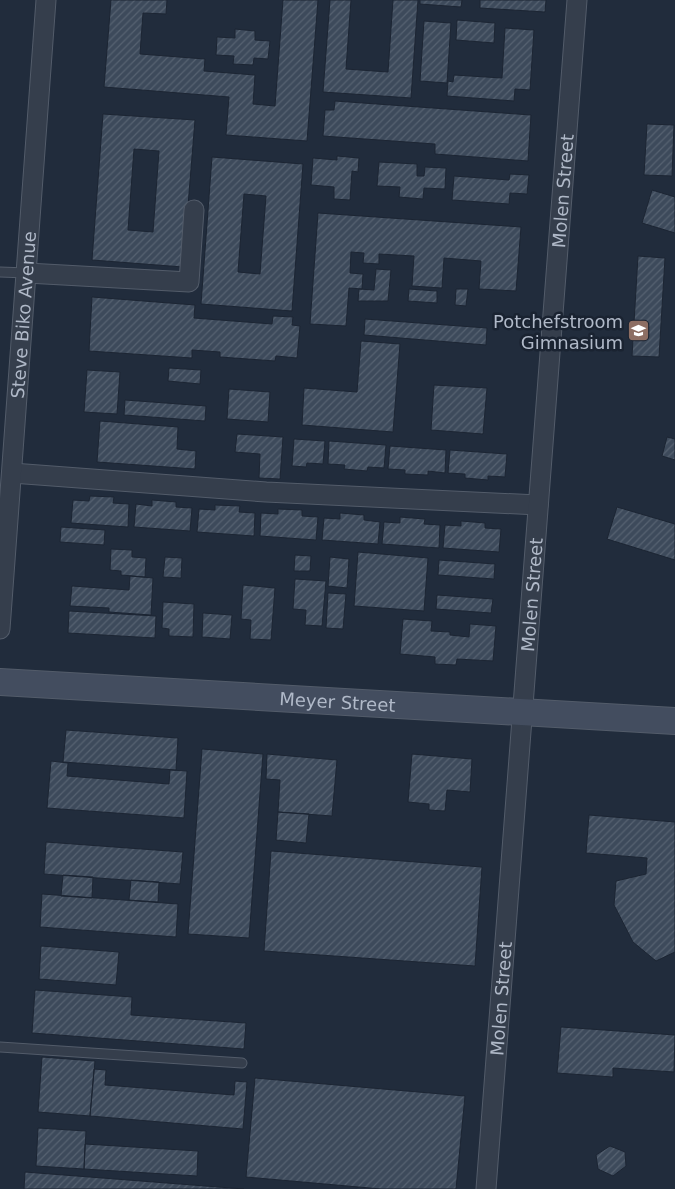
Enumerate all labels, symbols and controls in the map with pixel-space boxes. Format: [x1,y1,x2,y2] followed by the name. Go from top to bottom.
[548,133,577,249] street label: Molen Street
[6,230,40,399] street label: Steve Biko Avenue
[493,311,623,353] place label: Potchefstroom Gimnasium
[627,319,651,343] school or university icon: Potchefstroom Gimnasium
[517,537,546,653] street label: Molen Street
[279,688,396,715] street label: Meyer Street
[486,941,515,1056] street label: Molen Street

